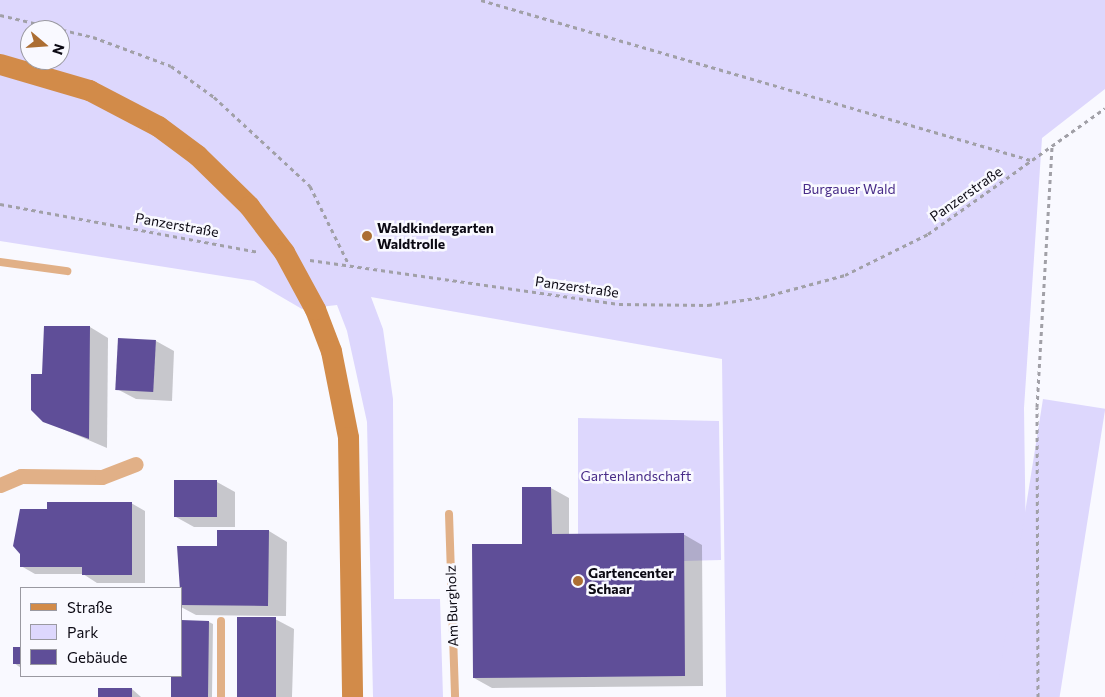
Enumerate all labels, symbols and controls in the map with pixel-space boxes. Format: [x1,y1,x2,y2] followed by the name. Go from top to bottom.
[20,20,70,70] north arrow
[49,42,68,57] text: N
[927,163,1005,225] street label: Panzerstraße
[802,181,896,197] park label: Burgauer Wald
[134,209,220,241] street label: Panzerstraße
[377,220,494,252] place label: Waldkindergarten Waldtrolle
[361,230,373,242] marker: Waldkindergarten Waldtrolle
[534,273,620,301] street label: Panzerstraße
[580,468,692,484] park label: Gartenlandschaft
[442,565,462,647] street label: Am Burgholz
[588,565,674,598] place label: Gartencenter Schaar
[572,575,584,587] marker: Gartencenter Schaar
[20,587,182,677] legend
[67,598,113,616] text: Straße
[67,623,98,641] text: Park
[67,648,128,666] text: Gebäude

